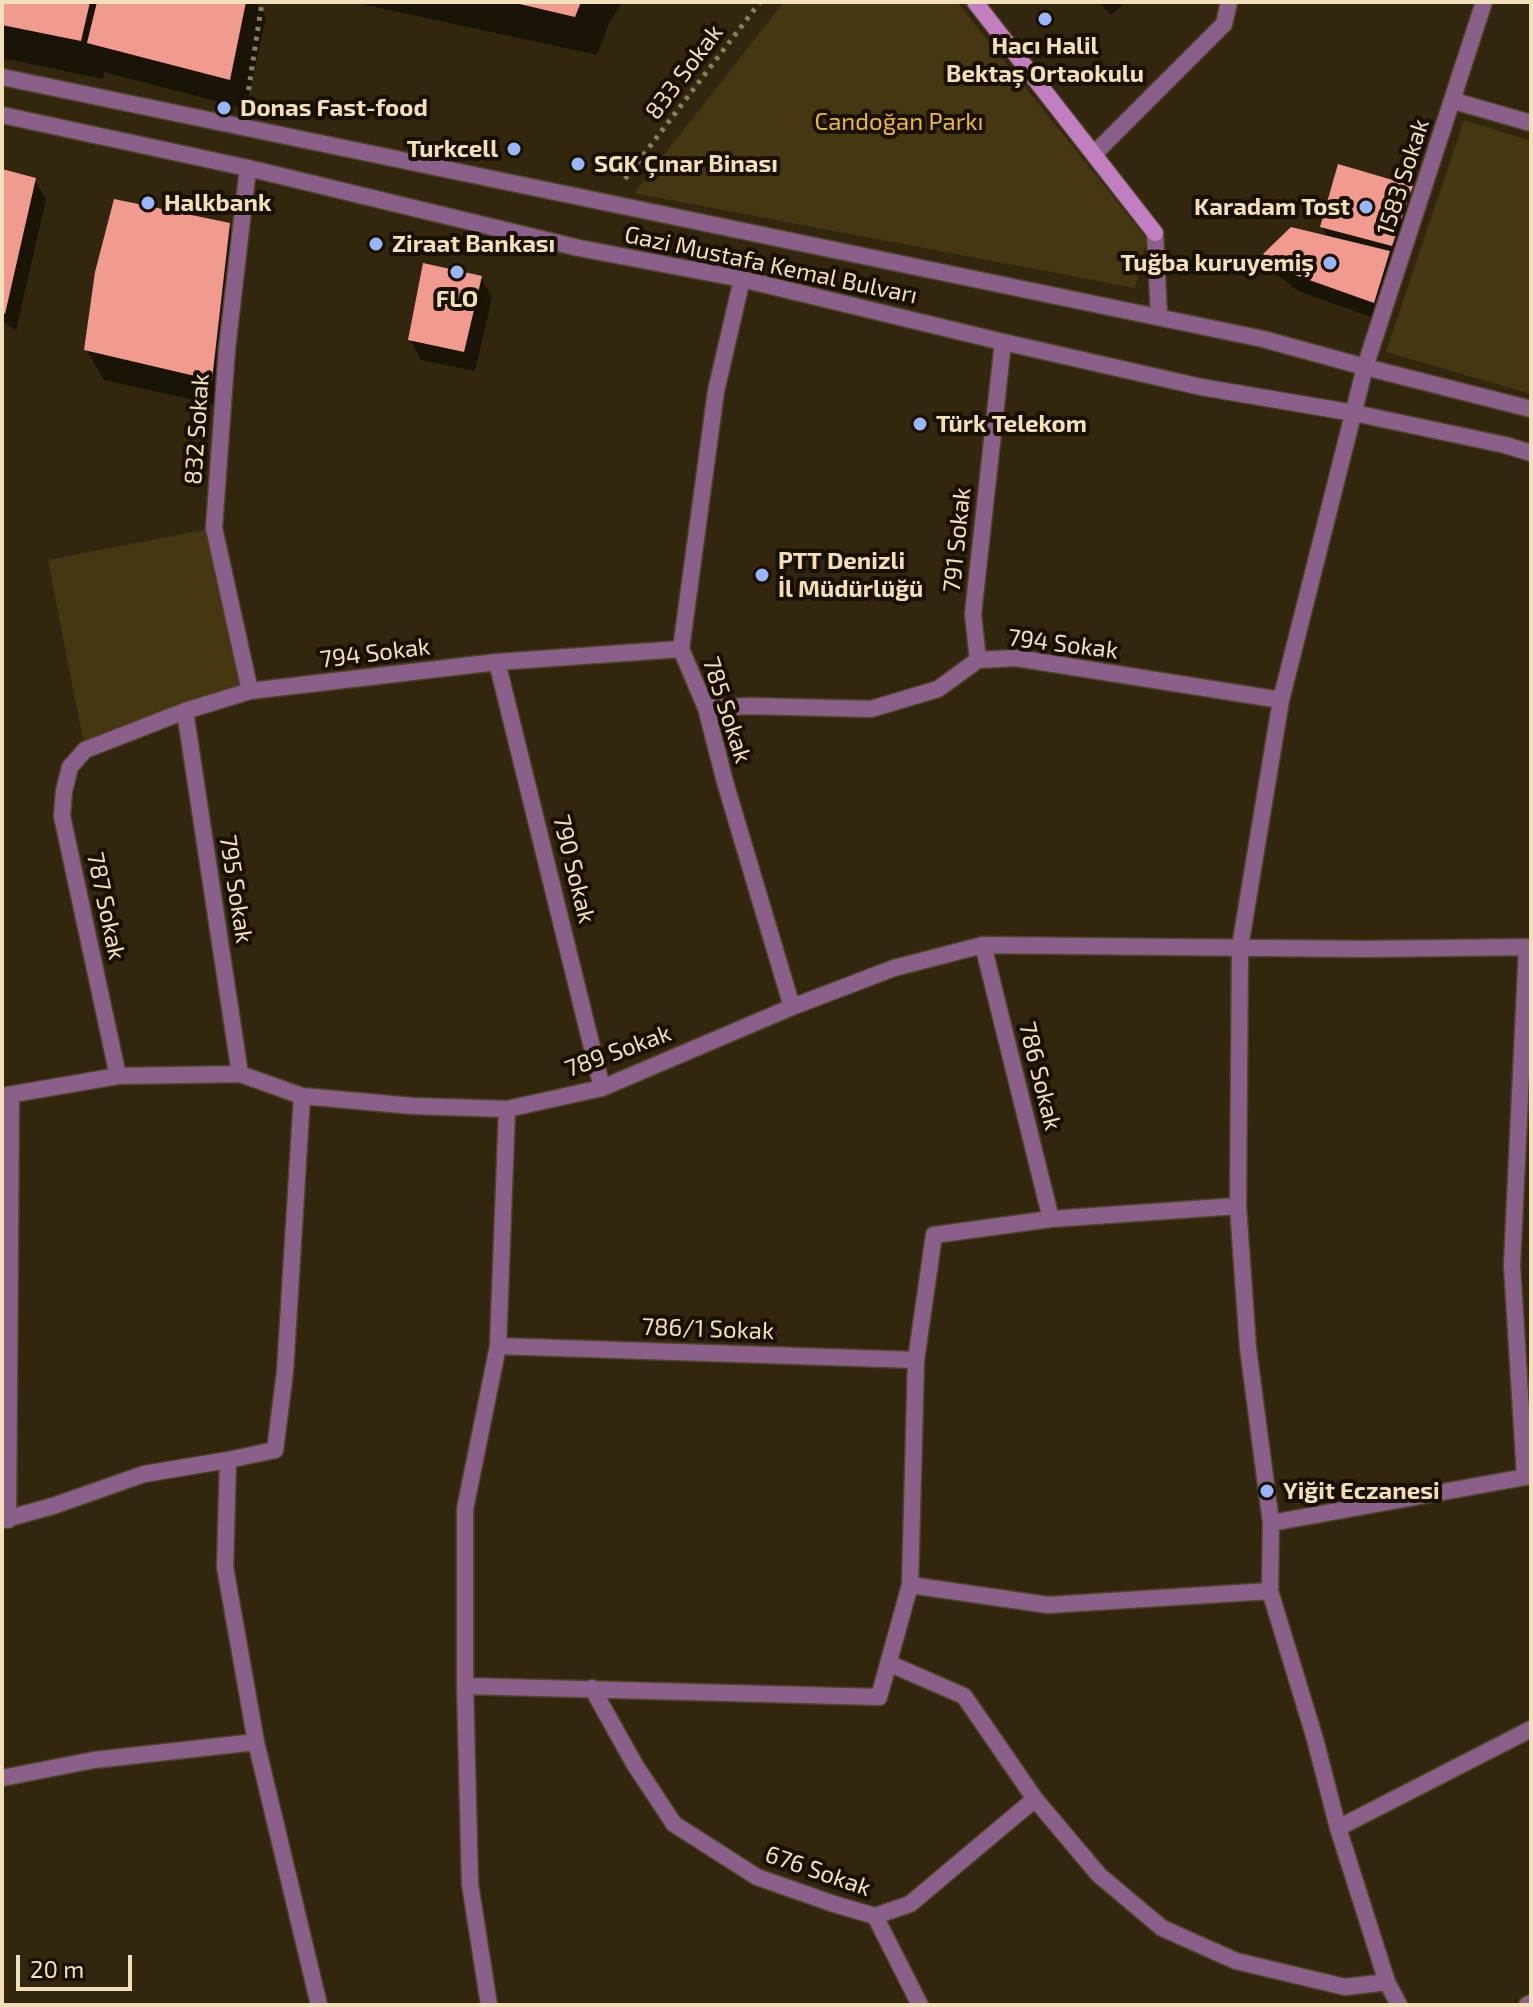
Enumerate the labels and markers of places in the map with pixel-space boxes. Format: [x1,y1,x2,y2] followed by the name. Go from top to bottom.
[1036,10,1054,28] marker: Hacı Halil Bektaş Ortaokulu
[946,32,1144,88] place label: Hacı Halil Bektaş Ortaokulu
[240,94,428,122] place label: Donas Fast-food
[215,99,233,117] marker: Donas Fast-food
[407,135,498,163] place label: Turkcell
[505,140,523,158] marker: Turkcell
[594,150,778,178] place label: SGK Çınar Binası
[569,155,587,173] marker: SGK Çınar Binası
[164,189,271,217] place label: Halkbank
[1194,193,1350,221] place label: Karadam Tost
[139,194,157,212] marker: Halkbank
[1357,198,1375,216] marker: Karadam Tost
[392,230,555,258] place label: Ziraat Bankası
[367,235,385,253] marker: Ziraat Bankası
[1121,249,1314,277] place label: Tuğba kuruyemiş
[1321,254,1339,272] marker: Tuğba kuruyemiş
[448,263,466,281] marker: FLO
[436,285,478,313] place label: FLO
[936,410,1087,438] place label: Türk Telekom
[911,415,929,433] marker: Türk Telekom
[778,547,923,603] place label: PTT Denizli İl Müdürlüğü
[753,566,771,584] marker: PTT Denizli İl Müdürlüğü
[1283,1477,1440,1505] place label: Yiğit Eczanesi
[1258,1482,1276,1500] marker: Yiğit Eczanesi

